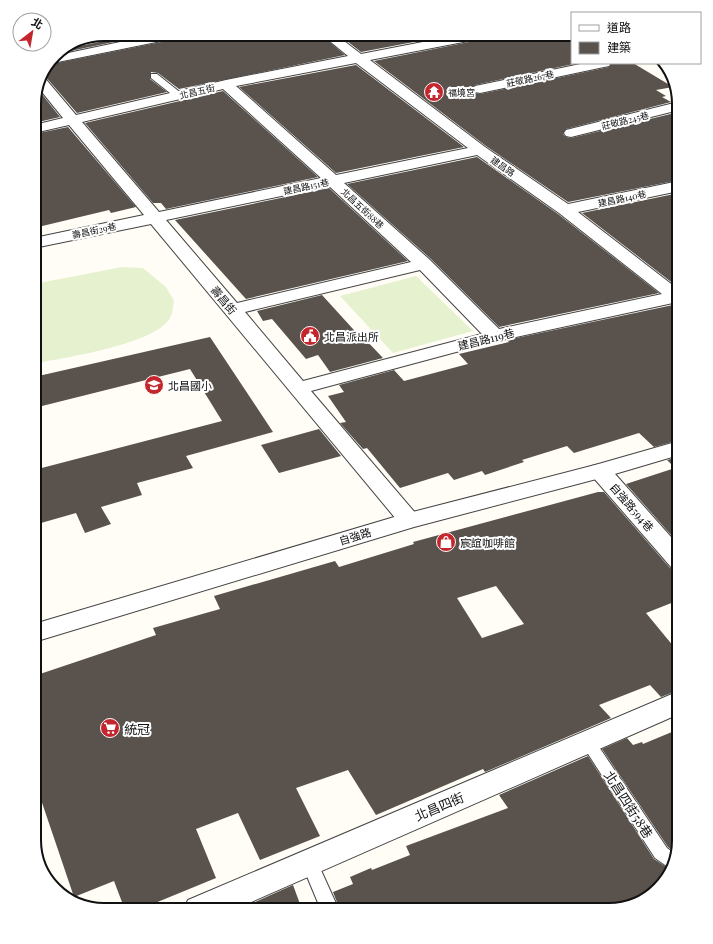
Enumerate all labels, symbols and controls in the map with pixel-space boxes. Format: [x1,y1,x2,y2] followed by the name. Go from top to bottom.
[12,12,52,52] north arrow
[571,12,701,64] legend
[29,14,46,32] text: 北
[607,19,631,35] text: 道路
[607,39,631,55] text: 建築
[505,67,555,89] street label: 莊敬路267巷
[178,81,216,101] street label: 北昌五街
[423,81,445,103] temple icon: 福境宮
[448,86,475,98] place label: 福境宮
[600,108,650,132] street label: 莊敬路245巷
[488,153,518,179] street label: 建昌路
[282,175,330,197] street label: 建昌路151巷
[339,185,387,231] street label: 北昌五街88巷
[597,187,647,209] street label: 建昌路140巷
[71,219,117,241] street label: 壽昌街29巷
[208,283,240,317] street label: 壽昌街
[299,325,321,347] public building icon: 北昌派出所
[456,325,516,353] street label: 建昌路119巷
[324,329,379,344] place label: 北昌派出所
[143,374,165,396] school or university icon: 北昌國小
[168,378,212,393] place label: 北昌國小
[607,480,657,534] street label: 自強路594巷
[337,524,373,548] street label: 自強路
[435,531,457,553] shop icon: 宸誼咖啡館
[460,535,515,550] place label: 宸誼咖啡館
[99,717,121,739] supermarket icon: 統冠
[124,720,150,737] place label: 統冠
[601,767,657,841] street label: 北昌四街58巷
[412,788,466,824] street label: 北昌四街

